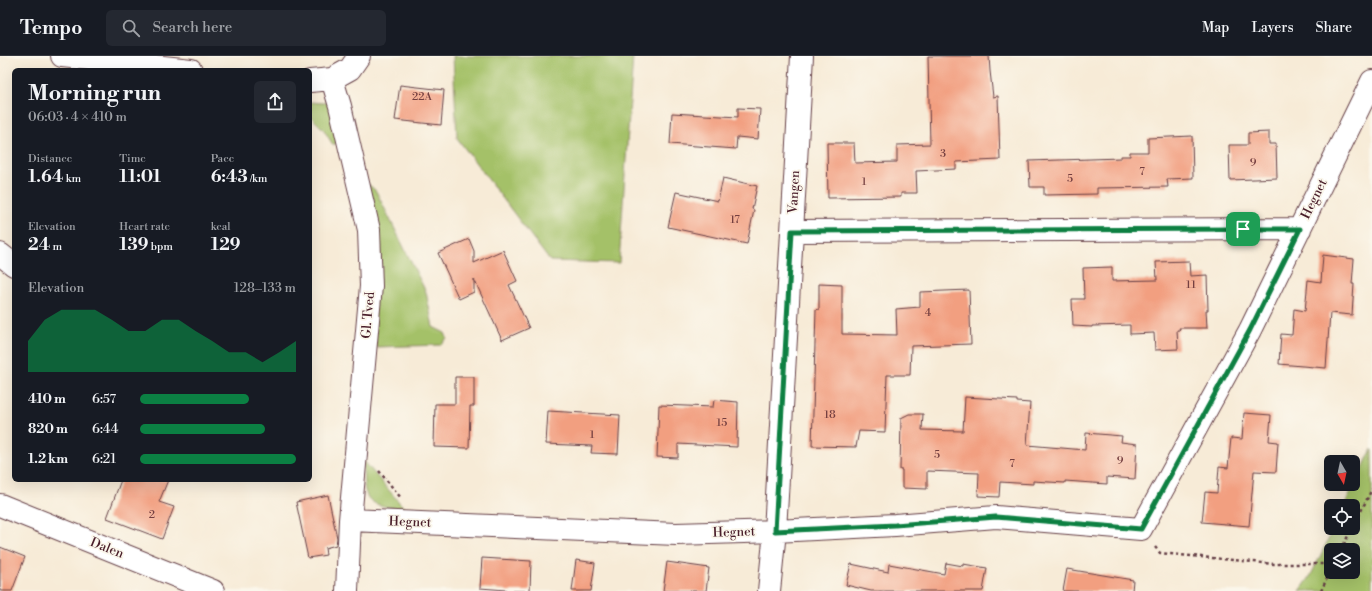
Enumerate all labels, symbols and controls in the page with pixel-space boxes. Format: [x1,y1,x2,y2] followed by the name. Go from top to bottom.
[106,10,386,46] search box
[20,16,82,40] text: Tempo
[120,17,142,39] icon: search
[152,18,232,37] text: Search here
[1202,19,1229,37] text: Map
[1251,19,1294,37] text: Layers
[1316,19,1352,37] text: Share
[28,80,161,107] text: Morning run
[254,81,296,123] button: share
[412,90,432,104] house number: 22A
[28,109,127,125] text: 06:03 · 4 × 410 m
[940,147,946,161] house number: 3
[28,152,72,166] text: Distance
[119,152,146,166] text: Time
[211,152,234,166] text: Pace
[1250,156,1257,170] house number: 9
[1139,165,1145,179] house number: 7
[28,166,63,188] text: 1.64
[119,166,161,188] text: 11:01
[211,166,248,188] text: 6:43
[785,170,803,215] street label: Vangen
[63,172,81,186] text: km
[248,172,267,186] text: /km
[1067,172,1073,186] house number: 5
[862,175,867,189] house number: 1
[1297,176,1331,222] street label: Hegnet
[1226,212,1260,246] pin
[730,213,740,227] house number: 17
[1232,218,1254,240] icon: arrive
[28,220,76,234] text: Elevation
[119,220,170,234] text: Heart rate
[211,220,231,234] text: kcal
[28,234,50,256] text: 24
[119,234,148,256] text: 139
[211,234,241,256] text: 129
[50,240,62,254] text: m
[148,240,173,254] text: bpm
[1186,278,1196,292] house number: 11
[28,280,84,296] text: Elevation
[234,280,296,296] text: 128–133 m
[358,290,378,339] street label: Gl. Tved
[925,306,932,320] house number: 4
[28,391,66,407] text: 410 m
[92,391,116,407] text: 6:57
[824,408,836,422] house number: 18
[717,416,727,430] house number: 15
[28,421,68,437] text: 820 m
[92,421,119,437] text: 6:44
[590,428,595,442] house number: 1
[934,448,940,462] house number: 5
[28,451,68,467] text: 1.2 km
[92,451,116,467] text: 6:21
[1117,454,1124,468] house number: 9
[1324,455,1360,491] north arrow
[1324,455,1360,579] map controls
[1009,457,1015,471] house number: 7
[1324,499,1360,535] button: locate
[149,508,155,522] house number: 2
[388,513,432,531] street label: Hegnet
[712,523,756,541] street label: Hegnet
[88,534,126,562] street label: Dalen
[1324,543,1360,579] button: layers

